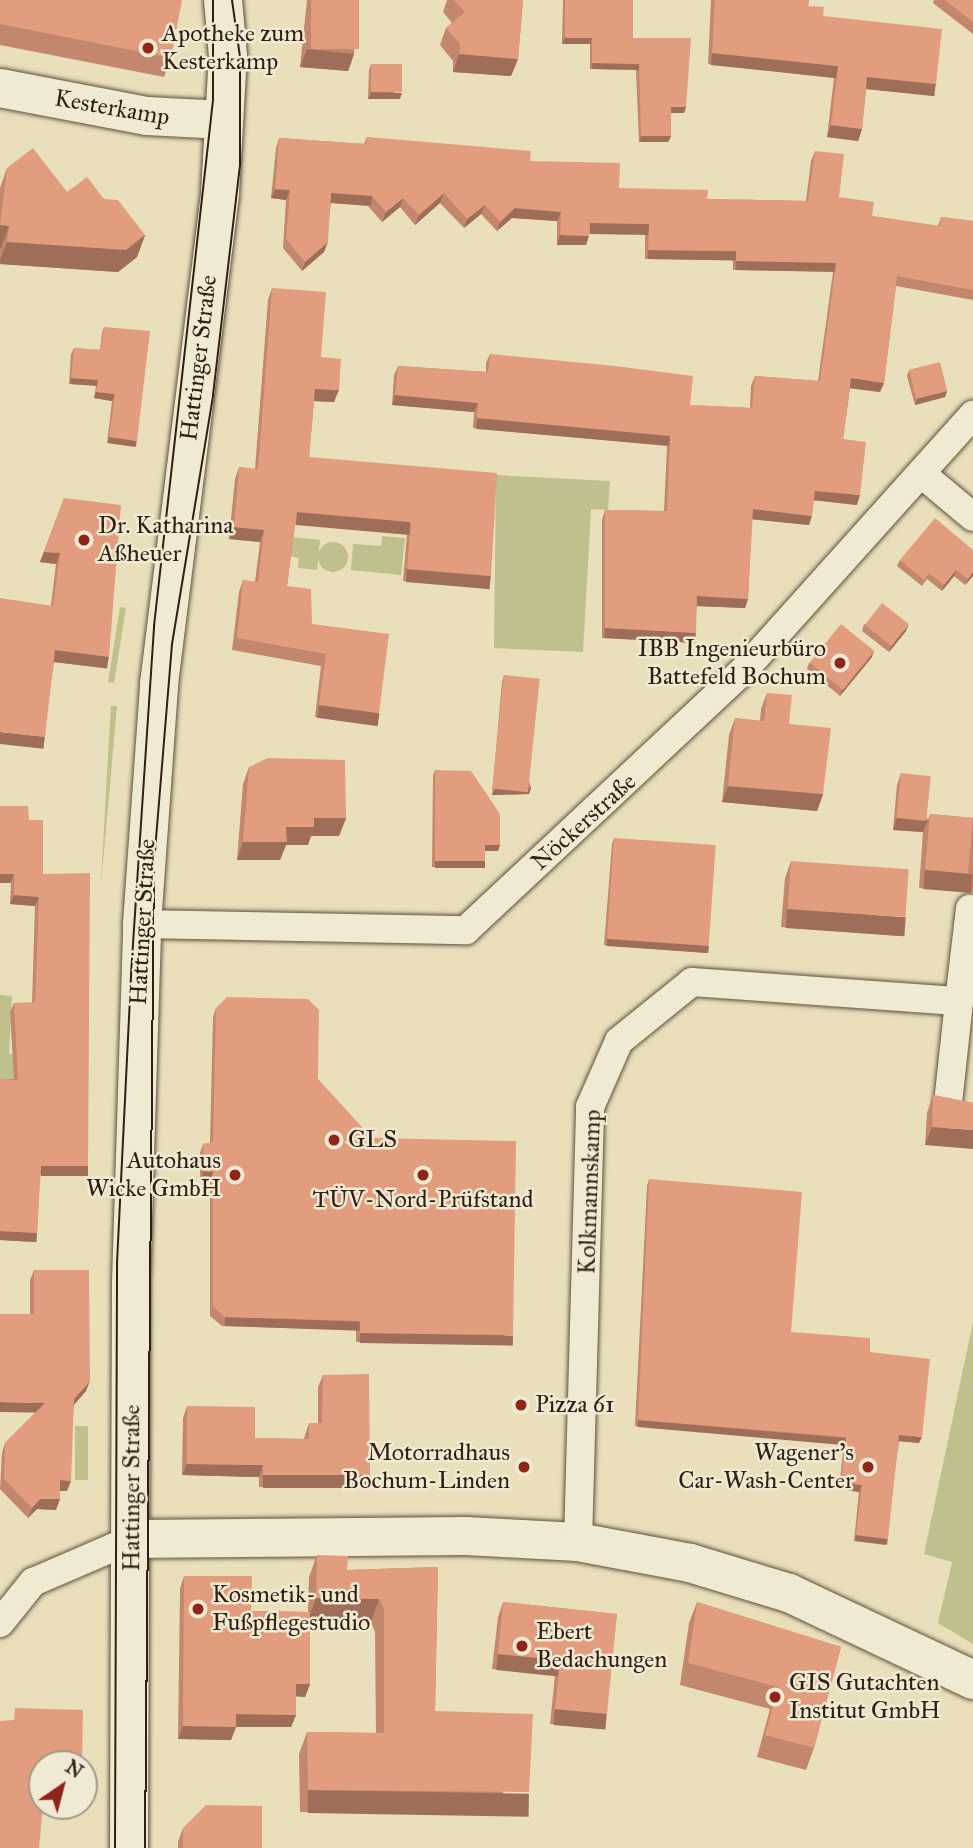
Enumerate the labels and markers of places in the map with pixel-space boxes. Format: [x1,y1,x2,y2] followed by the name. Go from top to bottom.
[162,20,304,76] place label: Apotheke zum Kesterkamp
[140,40,156,56] marker: Apotheke zum Kesterkamp
[98,512,233,568] place label: Dr. Katharina Aßheuer
[76,532,92,548] marker: Dr. Katharina Aßheuer
[638,635,826,691] place label: IBB Ingenieurbüro Battefeld Bochum
[832,655,848,671] marker: IBB Ingenieurbüro Battefeld Bochum
[348,1126,397,1154] place label: GLS
[326,1132,342,1148] marker: GLS
[86,1147,221,1203] place label: Autohaus Wicke GmbH
[227,1167,243,1183] marker: Autohaus Wicke GmbH
[415,1167,431,1183] marker: TÜV-Nord-Prüfstand
[313,1186,533,1214] place label: TÜV-Nord-Prüfstand
[535,1391,614,1419] place label: Pizza 61
[513,1397,529,1413] marker: Pizza 61
[343,1439,510,1495] place label: Motorradhaus Bochum-Linden
[678,1439,854,1495] place label: Wagener's Car-Wash-Center
[516,1459,532,1475] marker: Motorradhaus Bochum-Linden
[860,1459,876,1475] marker: Wagener's Car-Wash-Center
[212,1581,370,1637] place label: Kosmetik- und Fußpflegestudio
[190,1601,206,1617] marker: Kosmetik- und Fußpflegestudio
[536,1618,667,1674] place label: Ebert Bedachungen
[514,1638,530,1654] marker: Ebert Bedachungen
[789,1669,941,1725] place label: GIS Gutachten Institut GmbH
[767,1689,783,1705] marker: GIS Gutachten Institut GmbH

